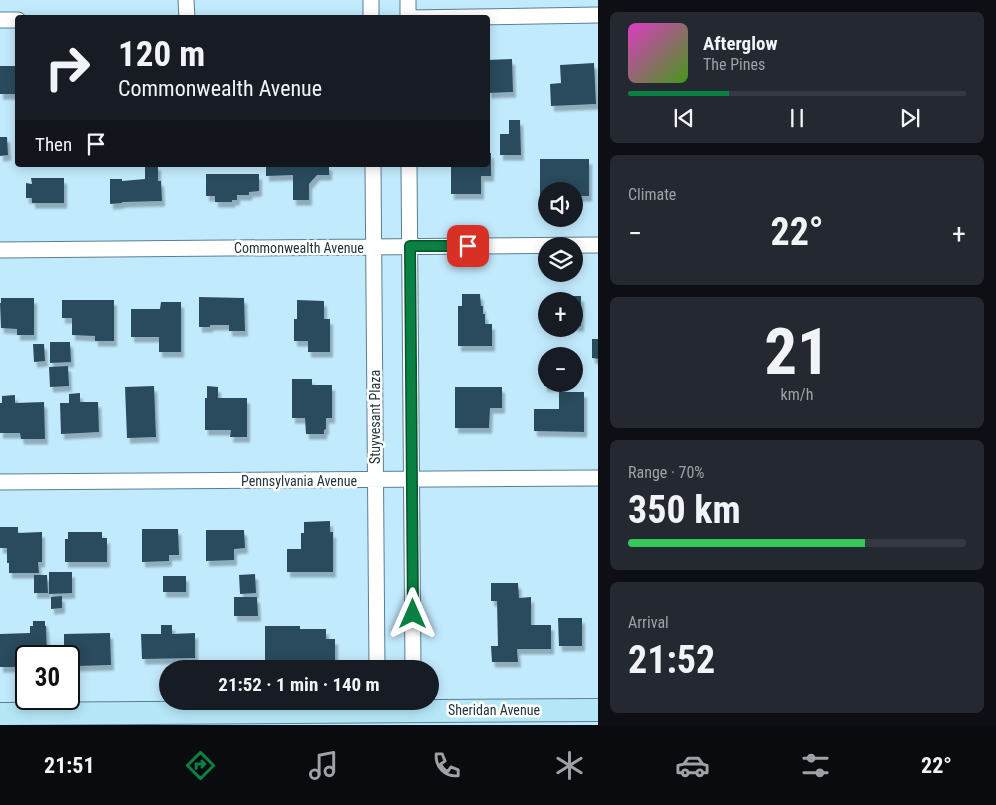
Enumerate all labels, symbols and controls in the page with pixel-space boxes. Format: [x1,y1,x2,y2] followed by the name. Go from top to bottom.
[703,32,777,55] text: Afterglow
[118,34,205,75] text: 120 m
[35,35,100,100] icon: right
[703,55,765,74] text: The Pines
[118,76,322,101] text: Commonwealth Avenue
[670,104,698,132] icon: previous
[783,104,811,132] icon: pause
[896,104,924,132] icon: next
[82,130,110,158] icon: arrive
[35,133,72,156] text: Then
[538,182,583,392] map controls
[538,182,583,227] button: sound
[628,185,676,204] text: Climate
[770,210,824,254] text: 22°
[628,217,642,250] text: −
[952,217,966,250] text: +
[447,225,489,267] pin
[454,232,482,260] icon: arrive
[538,237,583,282] button: layers
[234,240,364,256] street label: Commonwealth Avenue
[538,292,583,337] button: +
[764,314,830,390] text: 21
[538,347,583,392] button: −
[367,370,383,464] street label: Stuyvesant Plaza
[781,385,813,404] text: km/h
[628,463,704,482] text: Range · 70%
[241,473,357,489] street label: Pennsylvania Avenue
[628,488,741,532] text: 350 km
[386,587,438,639] position arrow
[628,613,669,632] text: Arrival
[628,638,715,682] text: 21:52
[15,645,80,710] speed limit sign: 30
[218,673,380,696] text: 21:52 · 1 min · 140 m
[448,702,540,718] street label: Sheridan Avenue
[183,748,218,783] icon: directions
[306,748,341,783] icon: music
[429,748,464,783] icon: phone
[552,748,587,783] icon: climate
[675,748,710,783] icon: car
[798,748,833,783] icon: filters
[44,753,95,778] text: 21:51
[921,753,952,778] text: 22°

